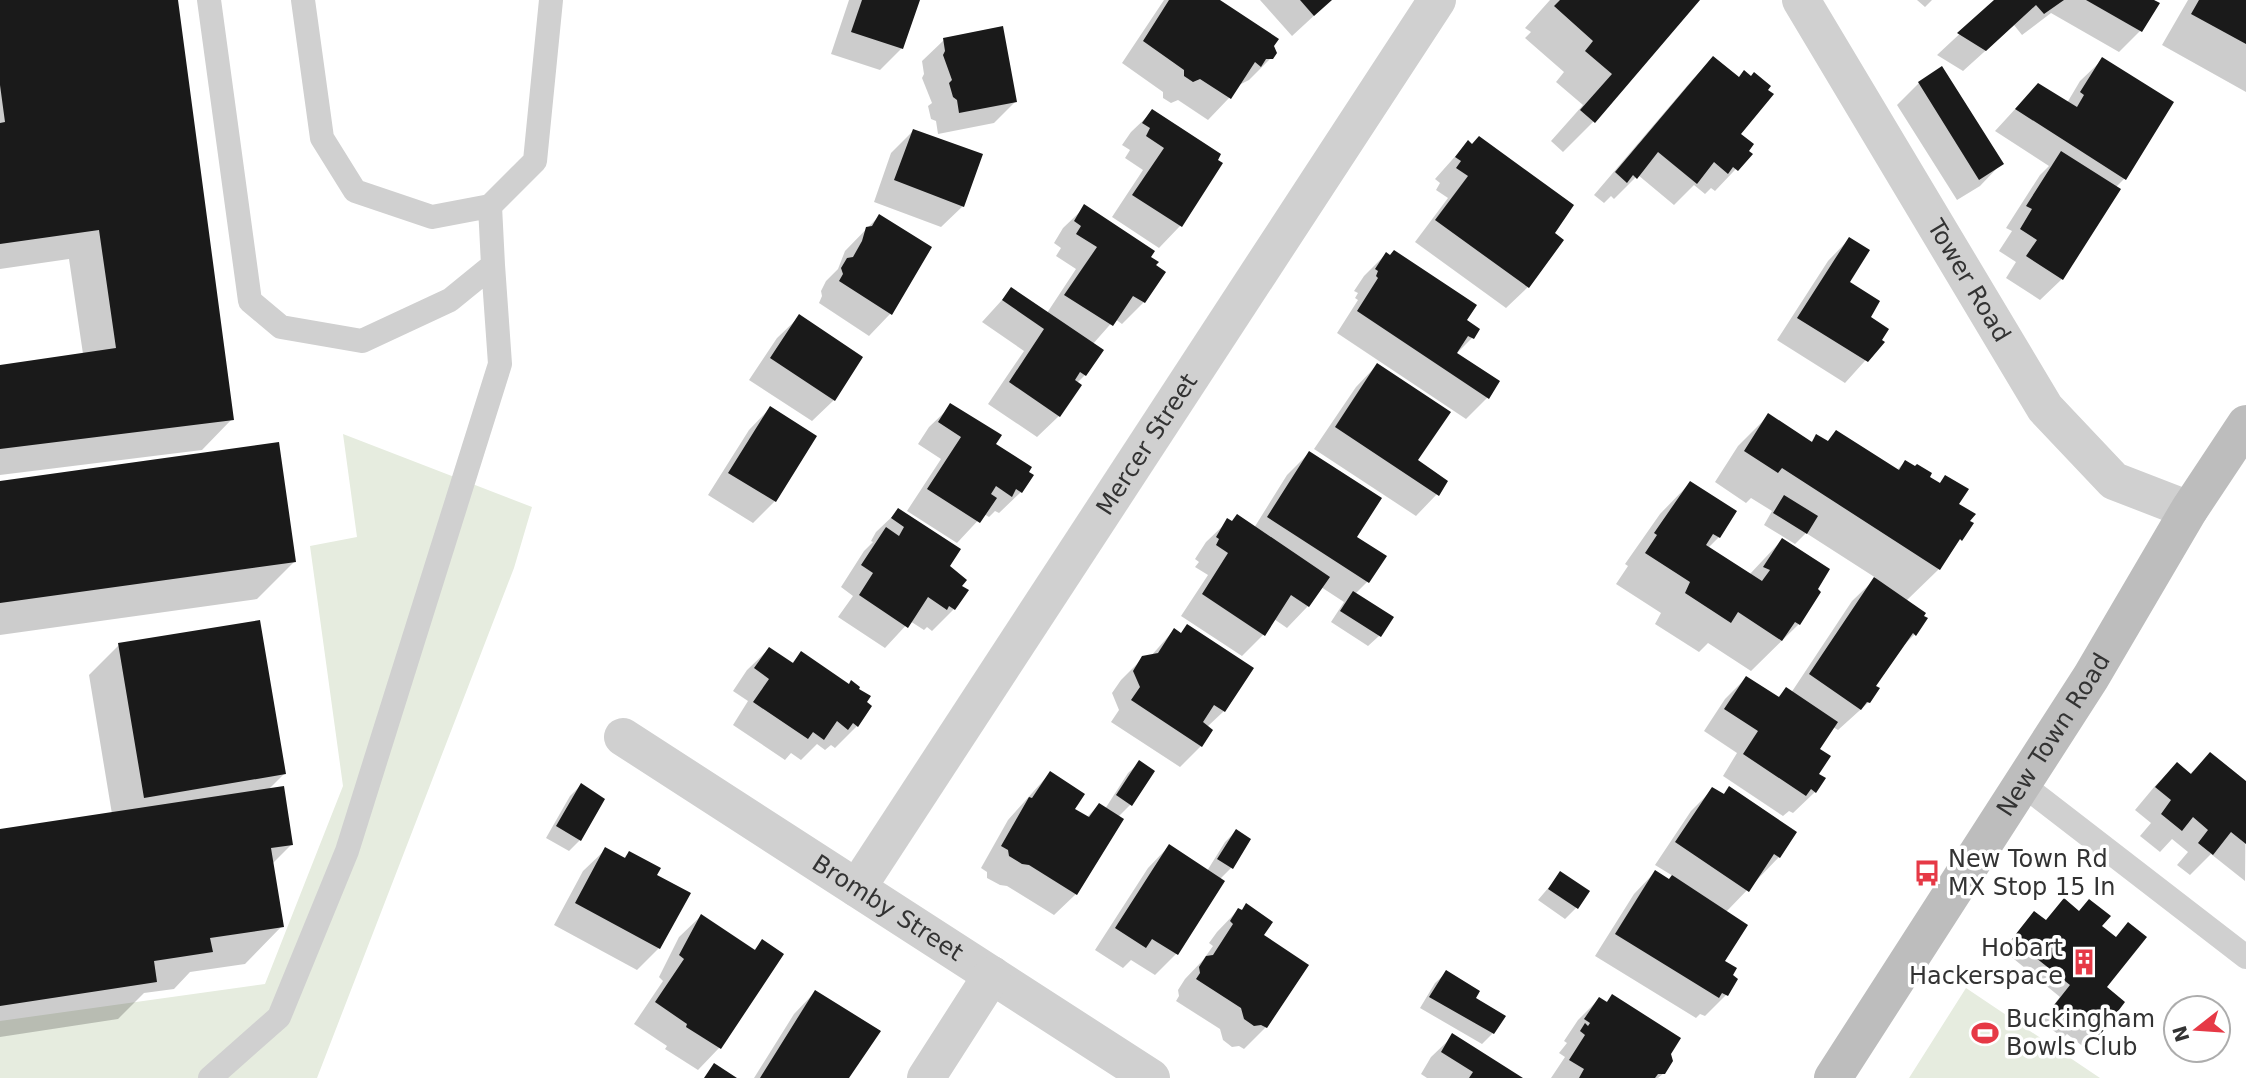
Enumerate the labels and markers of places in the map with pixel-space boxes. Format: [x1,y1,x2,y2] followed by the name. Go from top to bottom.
[1948,845,2115,901] place label: New Town Rd MX Stop 15 In
[1912,858,1942,888] bus stop icon: New Town Rd MX Stop 15 In
[1909,934,2063,990] place label: Hobart Hackerspace
[2069,947,2099,977] building icon: Hobart Hackerspace
[2006,1005,2155,1061] place label: Buckingham Bowls Club
[1970,1018,2000,1048] sports icon: Buckingham Bowls Club

